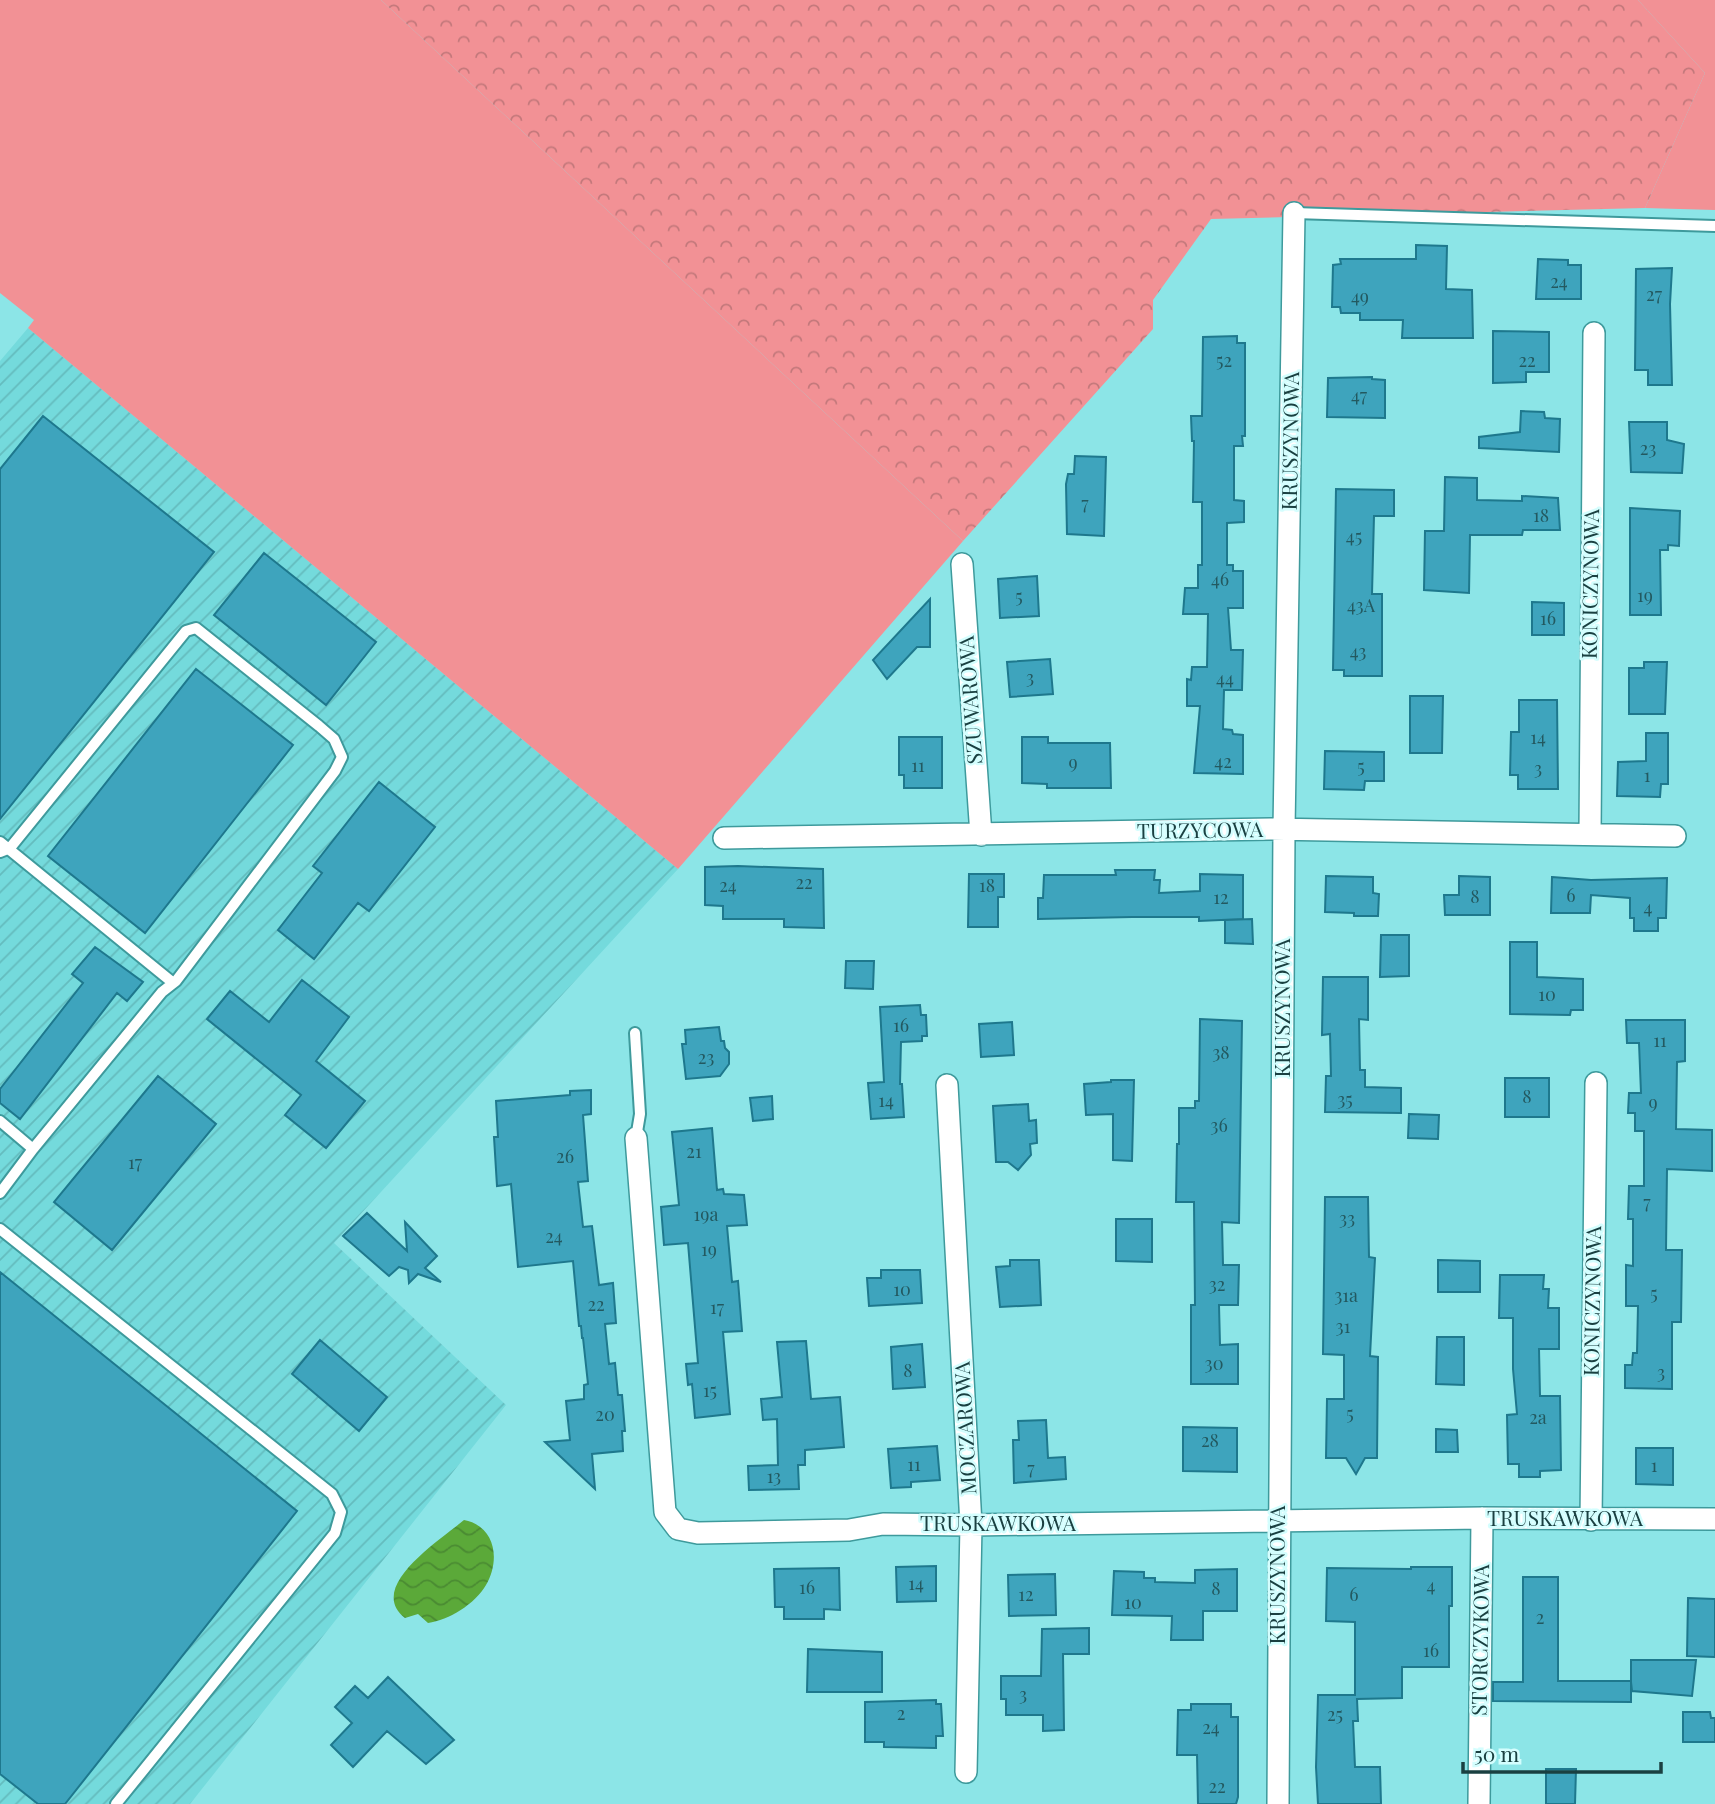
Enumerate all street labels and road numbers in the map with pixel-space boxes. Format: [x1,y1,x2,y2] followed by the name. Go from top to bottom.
[1274,371,1304,511] street label: KRUSZYNOWA
[1574,508,1604,659] street label: KONICZYNOWA
[950,634,987,765] street label: SZUWAROWA
[1137,814,1264,844] street label: TURZYCOWA
[1267,938,1295,1077] street label: KRUSZYNOWA
[1576,1225,1606,1376] street label: KONICZYNOWA
[946,1360,981,1495] street label: MOCZAROWA
[1487,1503,1644,1531] street label: TRUSKAWKOWA
[1262,1505,1290,1644] street label: KRUSZYNOWA
[920,1508,1077,1536] street label: TRUSKAWKOWA
[1464,1563,1494,1716] street label: STORCZYKOWA

